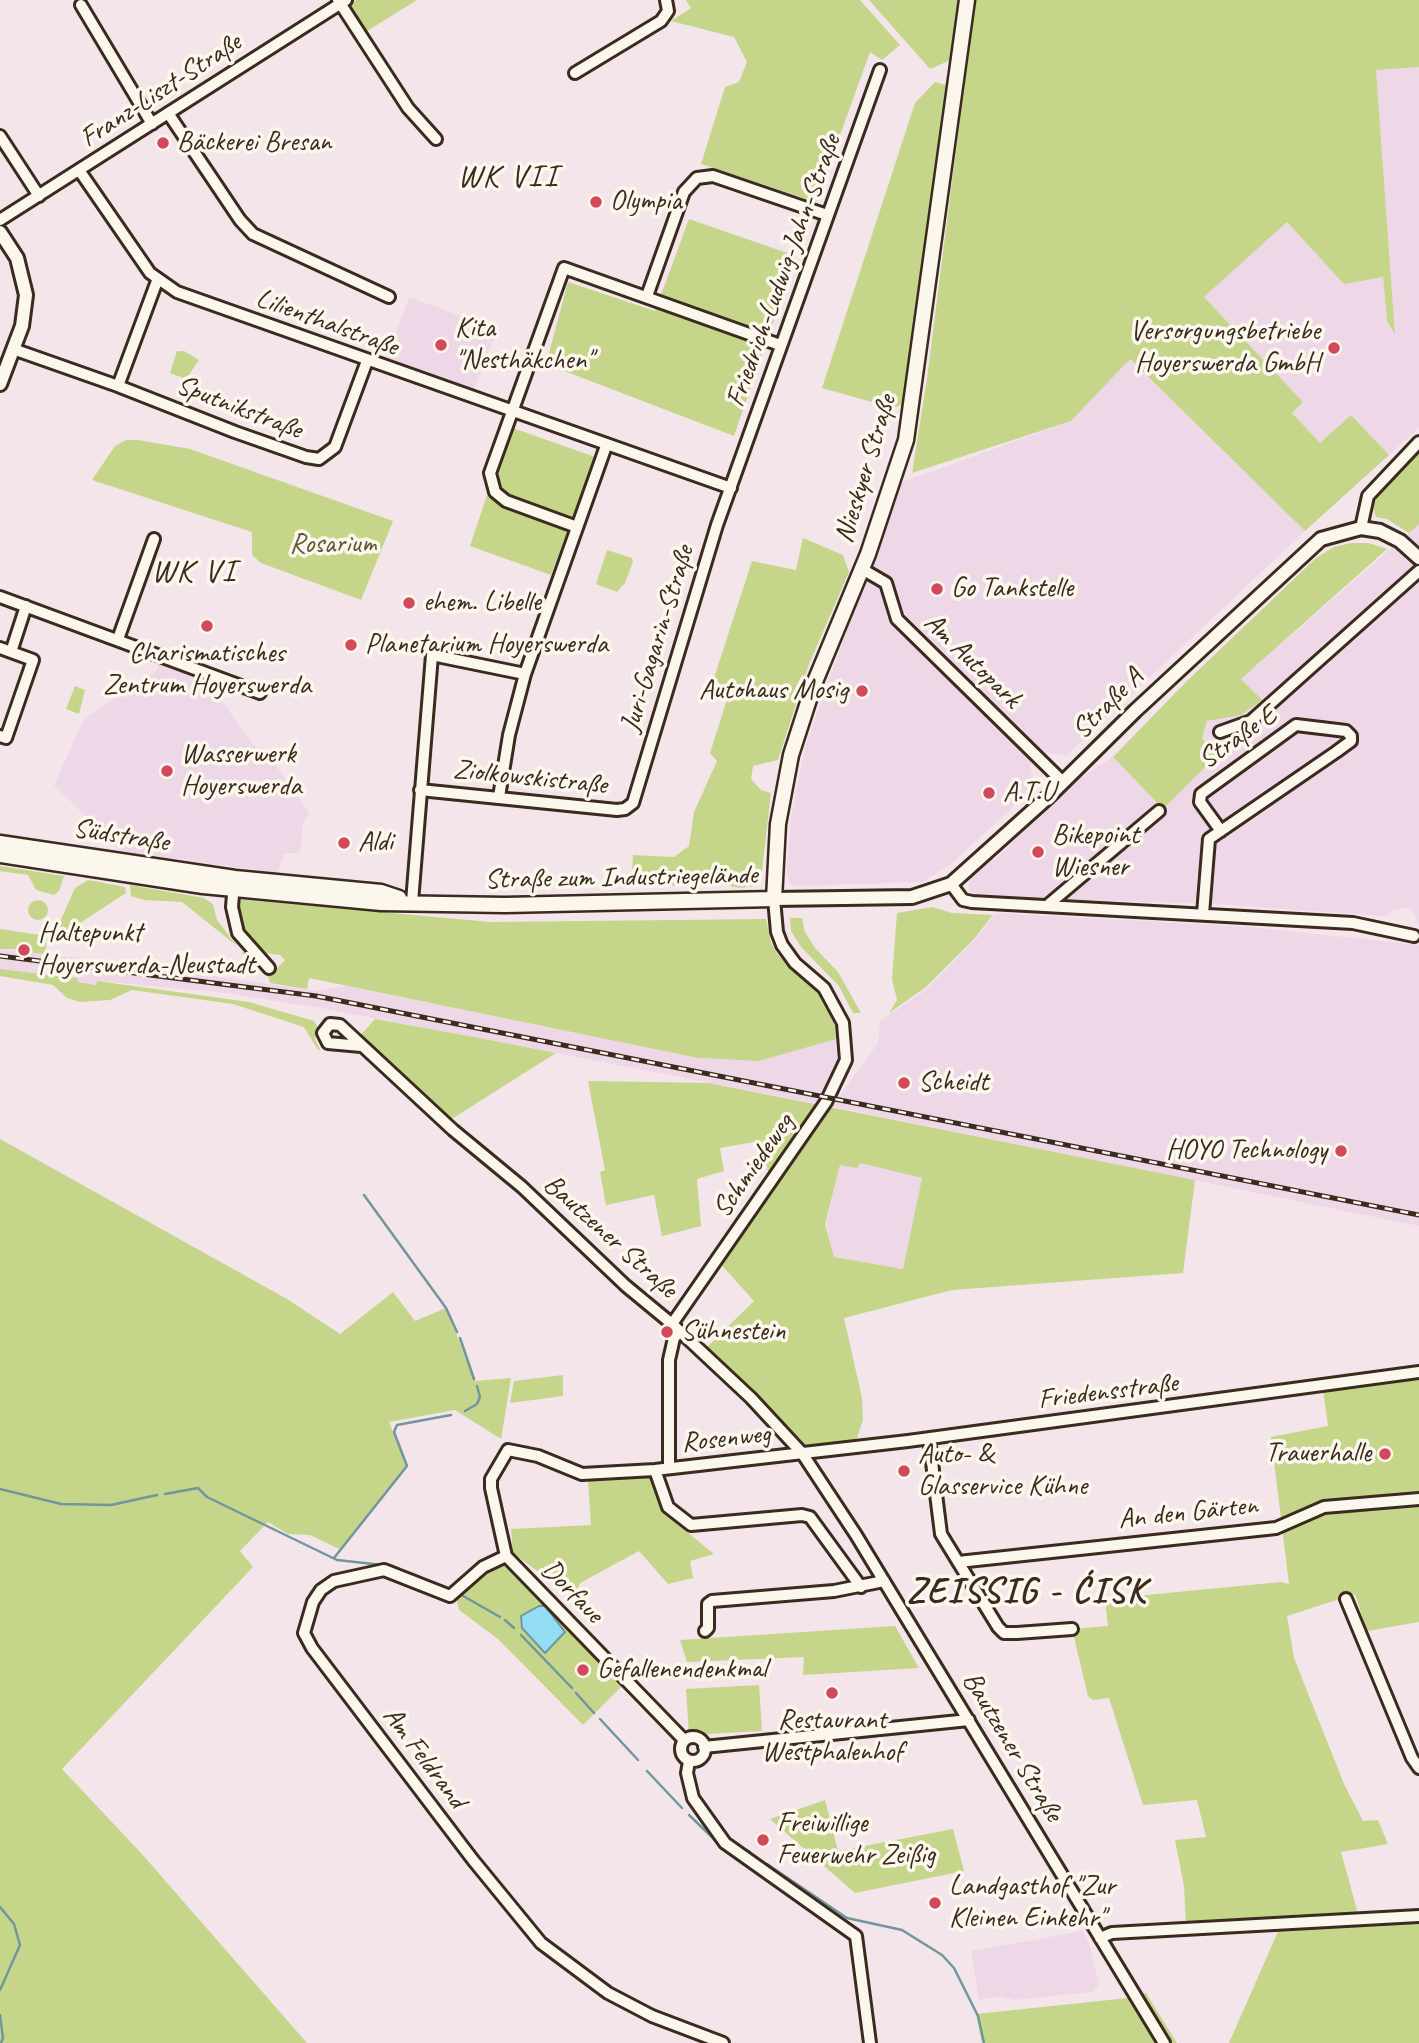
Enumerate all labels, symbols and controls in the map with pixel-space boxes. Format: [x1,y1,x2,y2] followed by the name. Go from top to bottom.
[74,26,248,156] street label: Franz-Liszt-Straße
[177,126,331,160] place label: Bäckerei Bresan
[719,130,849,412] street label: Friedrich-Ludwig-Jahn-Straße
[155,135,171,151] marker: Bäckerei Bresan
[458,159,558,197] district label: WK VII
[610,185,681,219] place label: Olympia
[588,194,604,210] marker: Olympia
[251,282,403,364] street label: Lilienthalstraße
[455,312,593,378] place label: Kita "Nesthäkchen"
[1130,315,1320,381] place label: Versorgungsbetriebe Hoyerswerda GmbH
[433,337,449,353] marker: Kita "Nesthäkchen"
[1326,340,1342,356] marker: Versorgungsbetriebe Hoyerswerda GmbH
[171,369,307,447] street label: Sputnikstraße
[828,391,904,547] street label: Nieskyer Straße
[290,528,376,562] park label: Rosarium
[614,542,702,736] street label: Juri-Gagarin-Straße
[152,554,236,592] district label: WK VI
[951,572,1073,606] place label: Go Tankstelle
[929,581,945,597] marker: Go Tankstelle
[423,586,541,620] place label: ehem. Libelle
[401,595,417,611] marker: ehem. Libelle
[916,606,1028,716] street label: Am Autopark
[199,618,215,634] marker: Charismatisches Zentrum Hoyerswerda
[365,628,608,662] place label: Planetarium Hoyerswerda
[103,637,311,703] place label: Charismatisches Zentrum Hoyerswerda
[343,637,359,653] marker: Planetarium Hoyerswerda
[1065,661,1151,747] street label: Straße A
[699,674,848,708] place label: Autohaus Mosig
[854,683,870,699] marker: Autohaus Mosig
[1192,699,1284,777] street label: Straße E
[181,738,302,804] place label: Wasserwerk Hoyerswerda
[451,753,609,803] street label: Ziolkowskistraße
[159,763,175,779] marker: Wasserwerk Hoyerswerda
[1003,776,1054,810] place label: A.T.U
[981,785,997,801] marker: A.T.U
[71,812,171,860] street label: Südstraße
[1052,819,1139,885] place label: Bikepoint Wiesner
[358,826,393,860] place label: Aldi
[336,835,352,851] marker: Aldi
[1030,844,1046,860] marker: Bikepoint Wiesner
[484,859,758,897] street label: Straße zum Industriegelände
[38,917,255,983] place label: Haltepunkt Hoyerswerda-Neustadt
[16,942,32,958] marker: Haltepunkt Hoyerswerda-Neustadt
[918,1066,988,1100] place label: Scheidt
[896,1075,912,1091] marker: Scheidt
[706,1107,802,1225] street label: Schmiedeweg
[1166,1134,1327,1168] place label: HOYO Technology
[1333,1143,1349,1159] marker: HOYO Technology
[536,1168,684,1306] street label: Bautzener Straße
[681,1315,785,1349] place label: Sühnestein
[659,1324,675,1340] marker: Sühnestein
[1036,1367,1180,1417] street label: Friedensstraße
[680,1418,772,1460] street label: Rosenweg
[1265,1437,1371,1471] place label: Trauerhalle
[918,1438,1087,1504] place label: Auto- & Glasservice Kühne
[1377,1446,1393,1462] marker: Trauerhalle
[896,1463,912,1479] marker: Auto- & Glasservice Kühne
[1117,1489,1259,1537] street label: An den Gärten
[534,1553,610,1631] street label: Dorfaue
[910,1572,1144,1614] district label: ZEISSIG - ĆISK
[597,1653,767,1687] place label: Gefallenendenkmal
[575,1662,591,1678] marker: Gefallenendenkmal
[954,1666,1070,1828] street label: Bautzener Straße
[824,1685,840,1701] marker: Restaurant Westphalenhof
[375,1700,473,1816] street label: Am Feldrand
[762,1704,902,1770] place label: Restaurant Westphalenhof
[777,1807,935,1873] place label: Freiwillige Feuerwehr Zeißig
[755,1832,771,1848] marker: Freiwillige Feuerwehr Zeißig
[949,1870,1115,1936] place label: Landgasthof "Zur Kleinen Einkehr"
[927,1895,943,1911] marker: Landgasthof "Zur Kleinen Einkehr"

